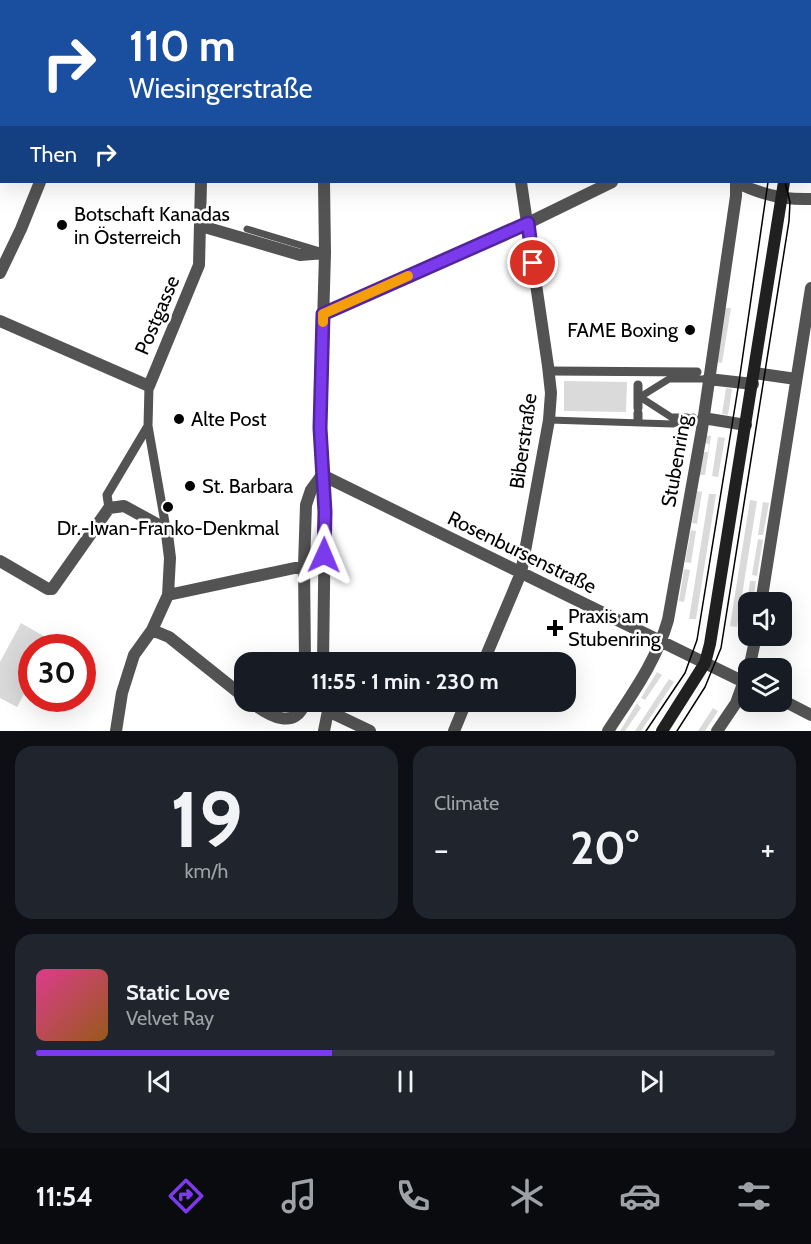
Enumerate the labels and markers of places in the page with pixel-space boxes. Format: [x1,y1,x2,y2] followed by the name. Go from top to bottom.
[74,202,230,249] place label: Botschaft Kanadas in Österreich
[55,218,69,232] marker: Botschaft Kanadas in Österreich
[507,237,558,288] pin
[567,318,679,342] place label: FAME Boxing
[683,323,697,337] marker: FAME Boxing
[191,407,267,431] place label: Alte Post
[172,412,186,426] marker: Alte Post
[202,474,294,498] place label: St. Barbara
[183,479,197,493] marker: St. Barbara
[161,500,175,514] marker: Dr.-Iwan-Franko-Denkmal
[57,516,280,540] place label: Dr.-Iwan-Franko-Denkmal
[568,604,662,651] place label: Praxis am Stubenring
[546,619,564,637] marker: Praxis am Stubenring

